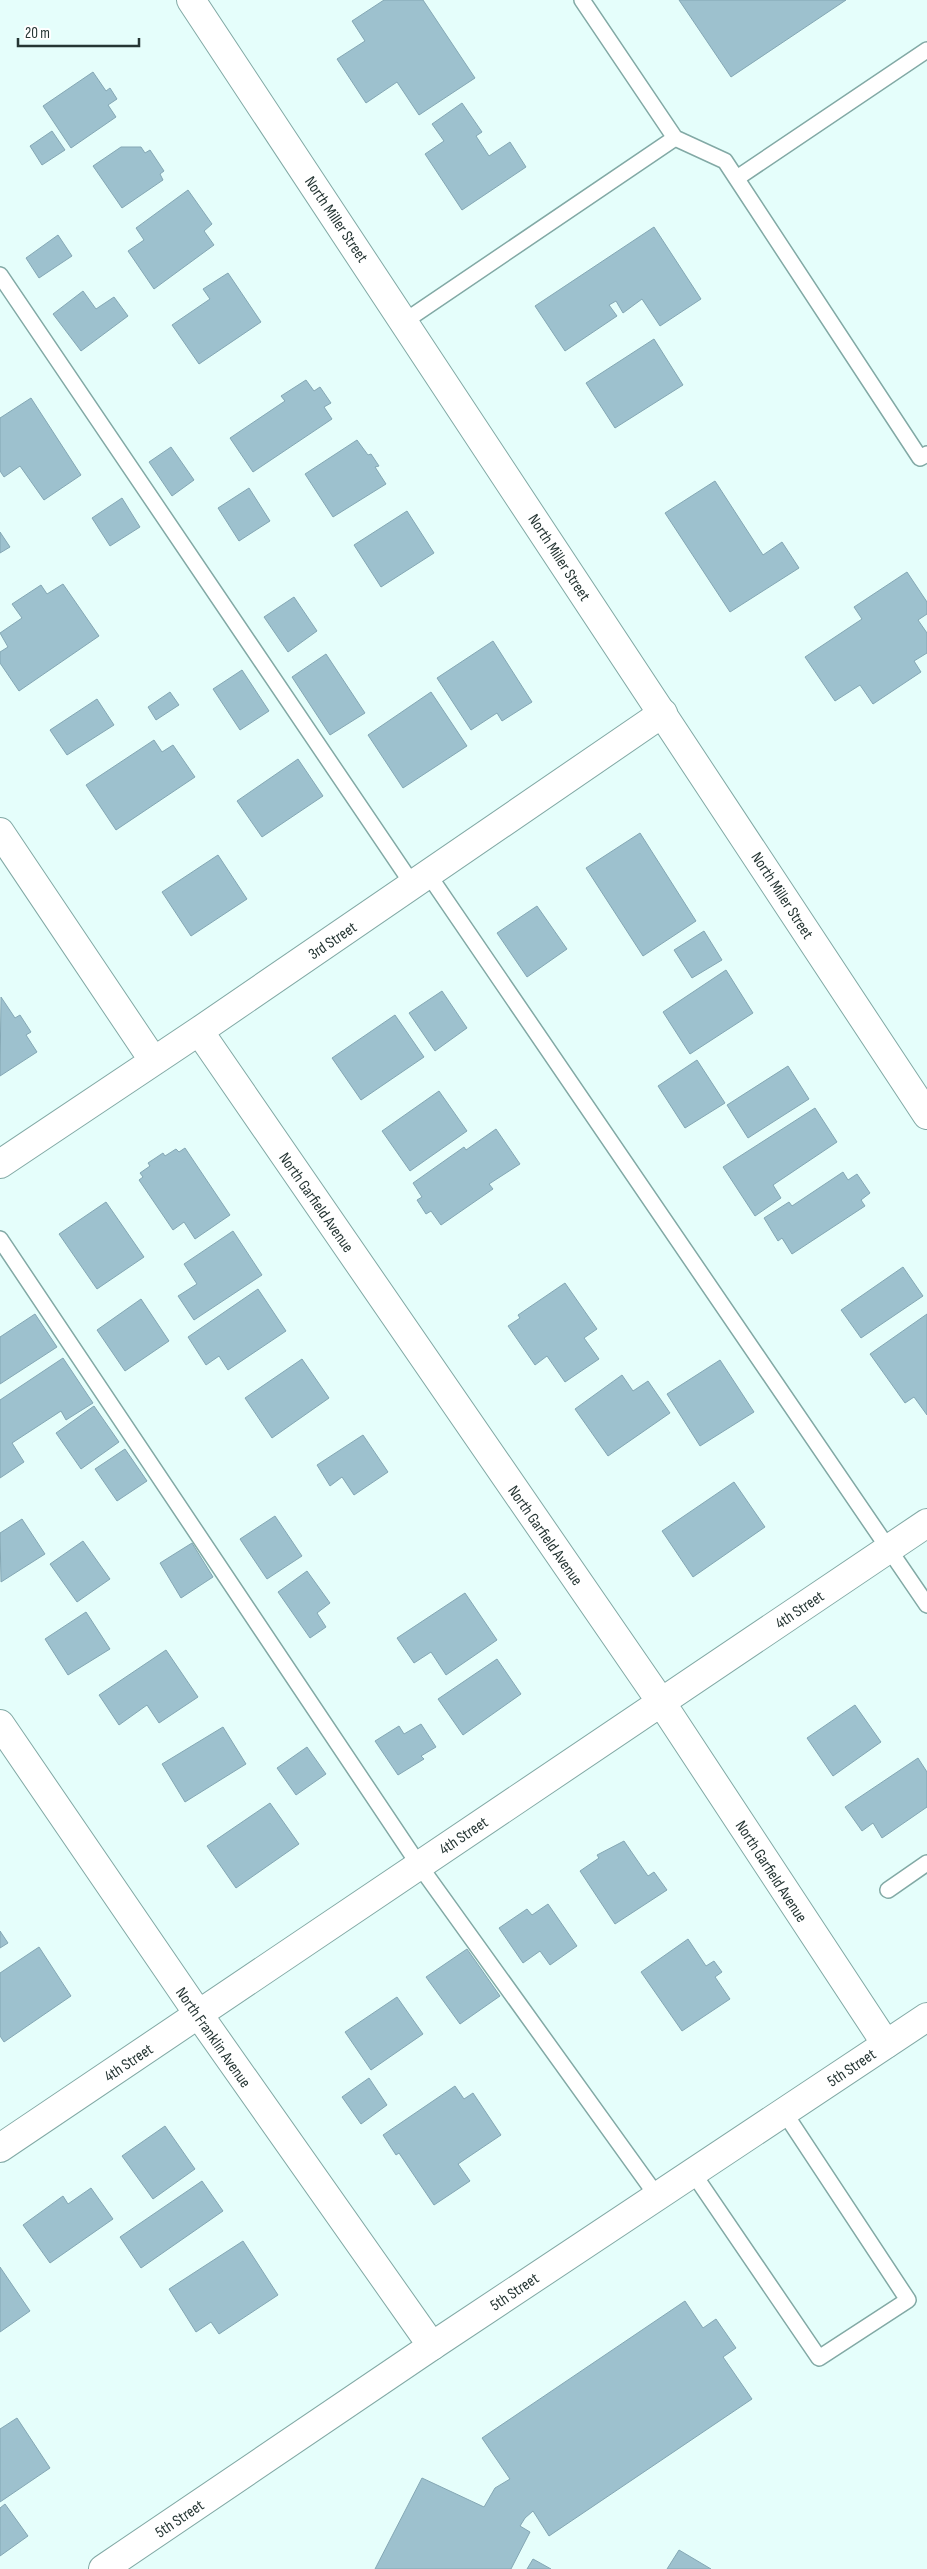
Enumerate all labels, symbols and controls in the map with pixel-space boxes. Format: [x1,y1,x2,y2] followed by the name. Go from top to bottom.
[18,15,139,47] scale bar
[25,24,50,43] text: 20 m
[300,173,372,267] street label: North Miller Street
[524,511,594,605] street label: North Miller Street
[747,849,817,943] street label: North Miller Street
[305,918,361,964] street label: 3rd Street
[274,1149,357,1256] street label: North Garfield Avenue
[503,1482,586,1589] street label: North Garfield Avenue
[772,1587,828,1633] street label: 4th Street
[436,1813,492,1859] street label: 4th Street
[731,1817,811,1926] street label: North Garfield Avenue
[171,1984,254,2092] street label: North Franklin Avenue
[101,2040,157,2086] street label: 4th Street
[824,2045,880,2091] street label: 5th Street
[487,2269,543,2315] street label: 5th Street
[152,2496,208,2542] street label: 5th Street

